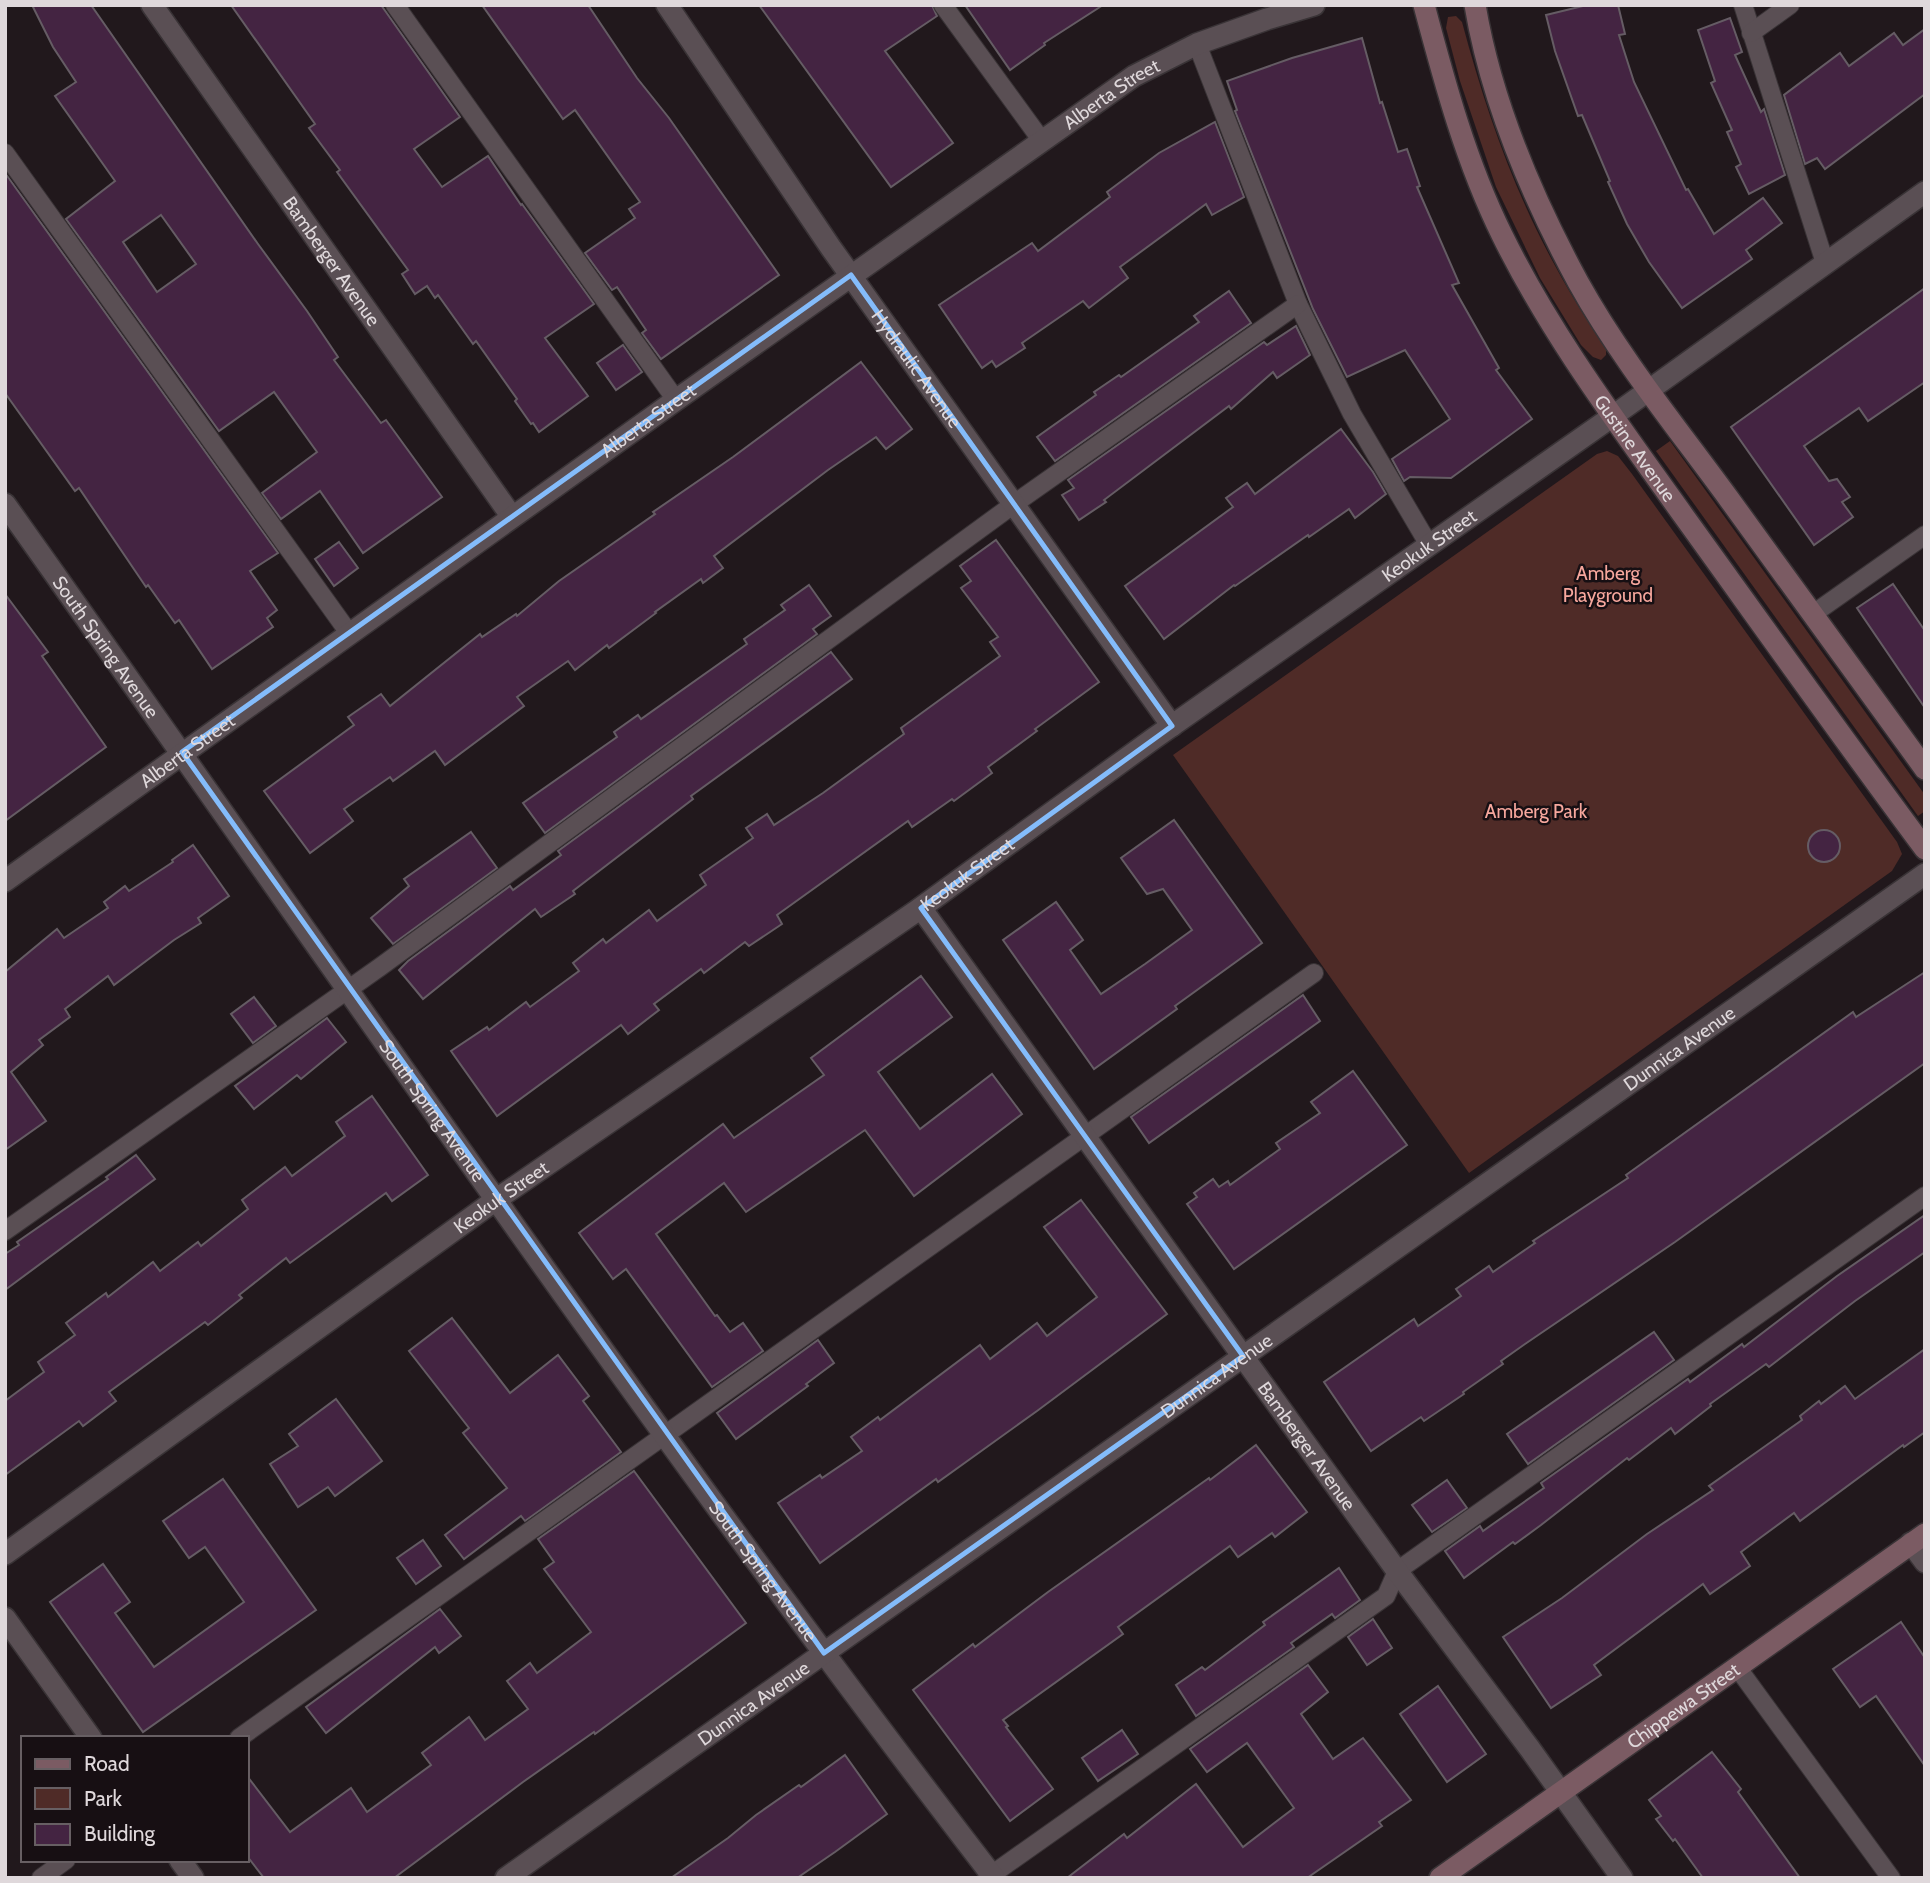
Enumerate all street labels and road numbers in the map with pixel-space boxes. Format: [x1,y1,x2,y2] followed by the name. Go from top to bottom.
[1059,54,1164,134] street label: Alberta Street
[278,192,385,331] street label: Bamberger Avenue
[866,305,967,432] street label: Hydraulic Avenue
[596,379,700,462] street label: Alberta Street
[1589,390,1681,507] street label: Gustine Avenue
[1377,504,1481,587] street label: Keokuk Street
[48,572,164,723] street label: South Spring Avenue
[136,709,240,793] street label: Alberta Street
[916,833,1019,916] street label: Keokuk Street
[1619,1001,1740,1096] street label: Dunnica Avenue
[374,1035,490,1186] street label: South Spring Avenue
[449,1156,553,1239] street label: Keokuk Street
[1156,1328,1277,1423] street label: Dunnica Avenue
[1253,1377,1361,1515] street label: Bamberger Avenue
[704,1496,823,1646] street label: South Spring Avenue
[693,1656,814,1751] street label: Dunnica Avenue
[1622,1658,1745,1754] street label: Chippewa Street

